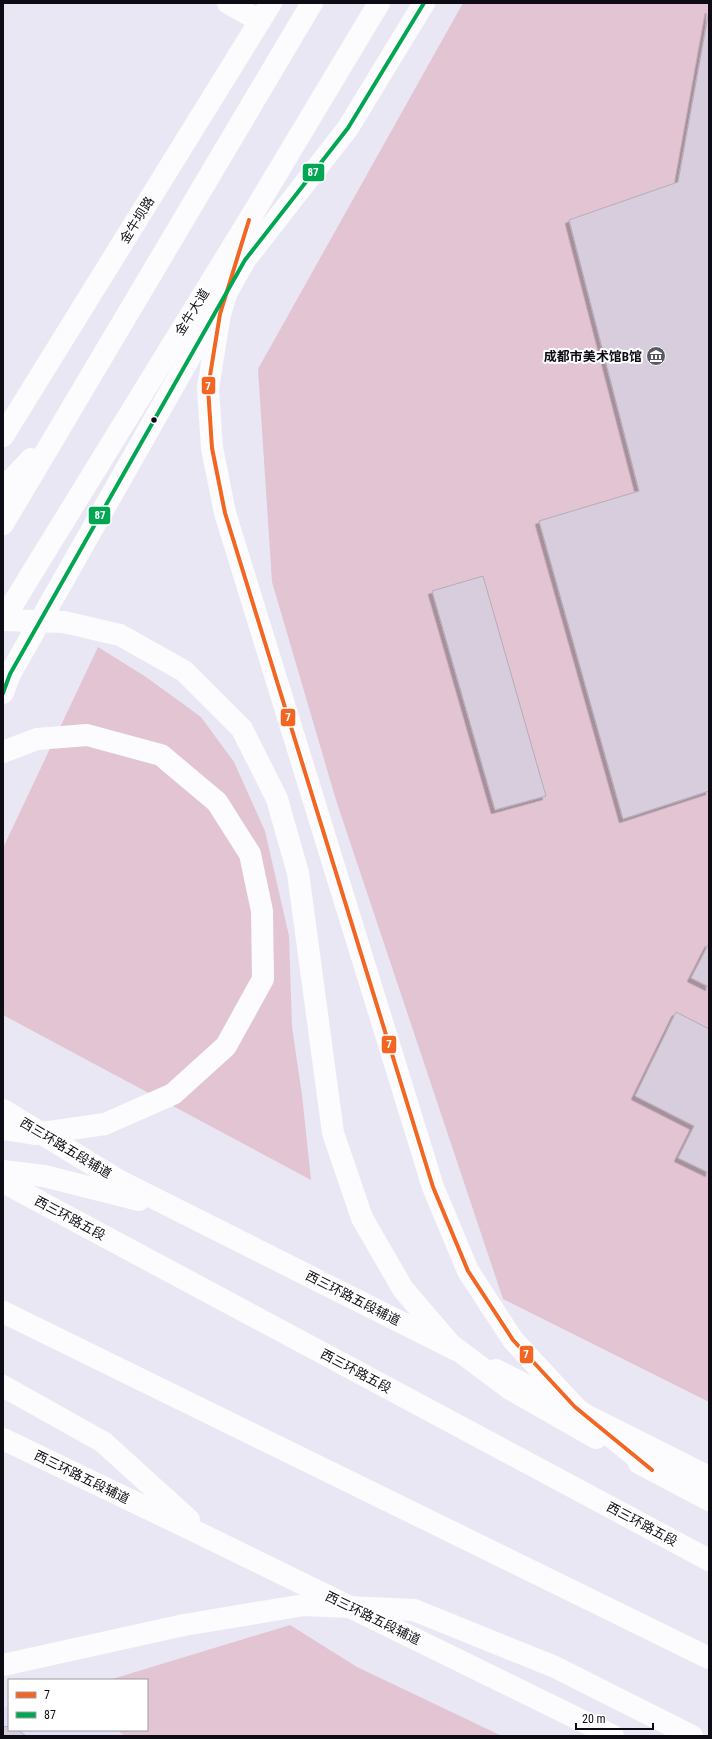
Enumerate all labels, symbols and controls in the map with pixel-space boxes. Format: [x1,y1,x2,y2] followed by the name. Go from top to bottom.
[302,163,325,182] line badge: 87
[307,166,319,179] text: 87
[117,194,157,246] street label: 金牛坝路
[172,286,212,338] street label: 金牛大道
[645,345,667,367] museum icon: 成都市美术馆B馆
[544,349,642,364] place label: 成都市美术馆B馆
[201,376,216,395] line badge: 7
[205,380,211,393] text: 7
[149,415,159,425] unlabelled marker
[88,506,111,525] line badge: 87
[94,509,106,522] text: 87
[280,708,296,727] line badge: 7
[285,711,291,724] text: 7
[381,1035,397,1054] line badge: 7
[386,1038,392,1051] text: 7
[18,1115,114,1181] street label: 西三环路五段辅道
[32,1193,108,1243] street label: 西三环路五段
[303,1268,403,1328] street label: 西三环路五段辅道
[519,1345,534,1364] line badge: 7
[318,1346,394,1396] street label: 西三环路五段
[523,1348,529,1361] text: 7
[32,1447,132,1507] street label: 西三环路五段辅道
[604,1499,680,1549] street label: 西三环路五段
[323,1588,423,1648] street label: 西三环路五段辅道
[8,1679,148,1731] legend
[44,1688,50,1702] text: 7
[576,1705,653,1731] scale bar
[44,1708,56,1722] text: 87
[582,1712,606,1726] text: 20 m

